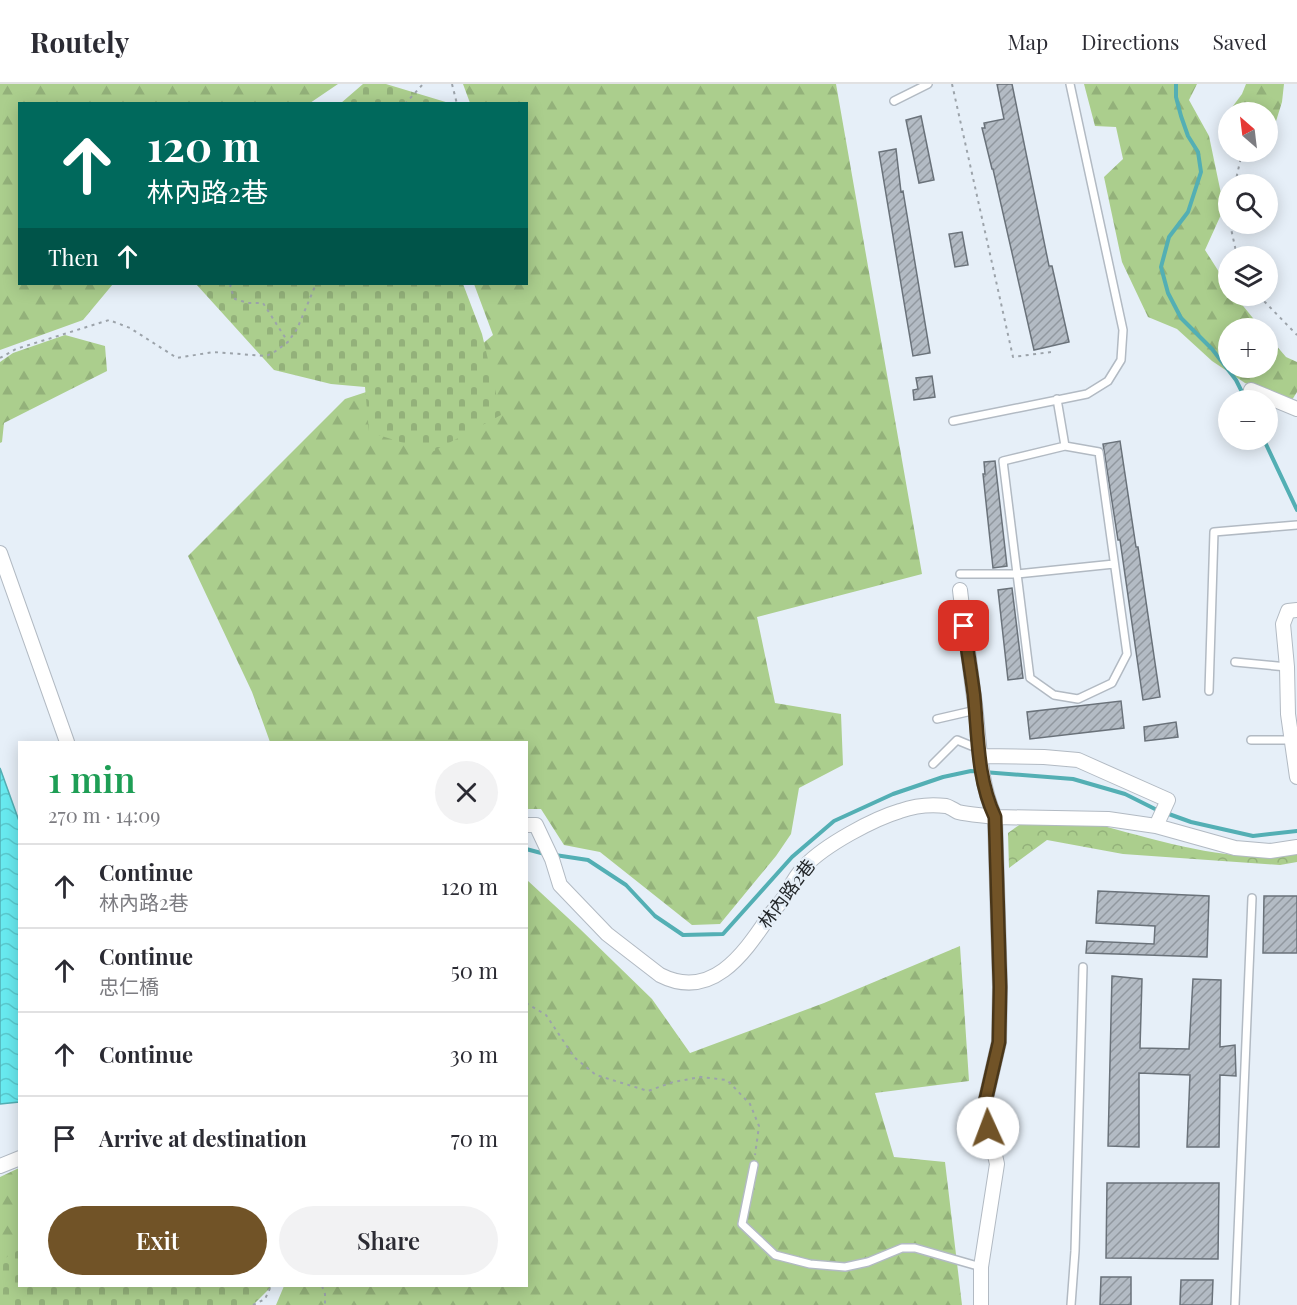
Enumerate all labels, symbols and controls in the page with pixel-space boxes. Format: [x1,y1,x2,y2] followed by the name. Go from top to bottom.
[30,23,129,60] text: Routely
[1007,27,1048,55] text: Map
[1081,27,1179,55] text: Directions
[1212,27,1267,55] text: Saved
[1218,102,1278,162] north arrow
[1218,102,1278,450] map controls
[147,117,260,173] text: 120 m
[48,126,126,204] icon: ahead
[147,173,268,209] text: 林內路2巷
[1218,174,1278,234] button: search
[111,240,144,273] icon: ahead
[48,242,99,272] text: Then
[1218,246,1278,306] button: layers
[1218,318,1278,378] button: +
[1218,390,1278,450] button: −
[938,600,989,651] pin
[947,609,980,642] icon: arrive
[48,754,136,802] text: 1 min
[435,761,498,824] button: close
[48,801,160,828] text: 270 m · 14:09
[752,854,820,933] street label: 林內路2巷
[99,857,193,887] text: Continue
[48,870,81,903] icon: ahead
[441,871,498,901] text: 120 m
[99,888,189,915] text: 林內路2巷
[99,941,193,971] text: Continue
[48,954,81,987] icon: ahead
[451,955,498,985] text: 50 m
[99,972,159,999] text: 忠仁橋
[48,1038,81,1071] icon: ahead
[99,1039,193,1069] text: Continue
[450,1039,498,1069] text: 30 m
[956,1096,1020,1160] position arrow
[48,1122,81,1155] icon: arrive
[99,1123,307,1153] text: Arrive at destination
[451,1123,498,1153] text: 70 m
[48,1206,267,1275] button: Exit
[279,1206,498,1275] button: Share

